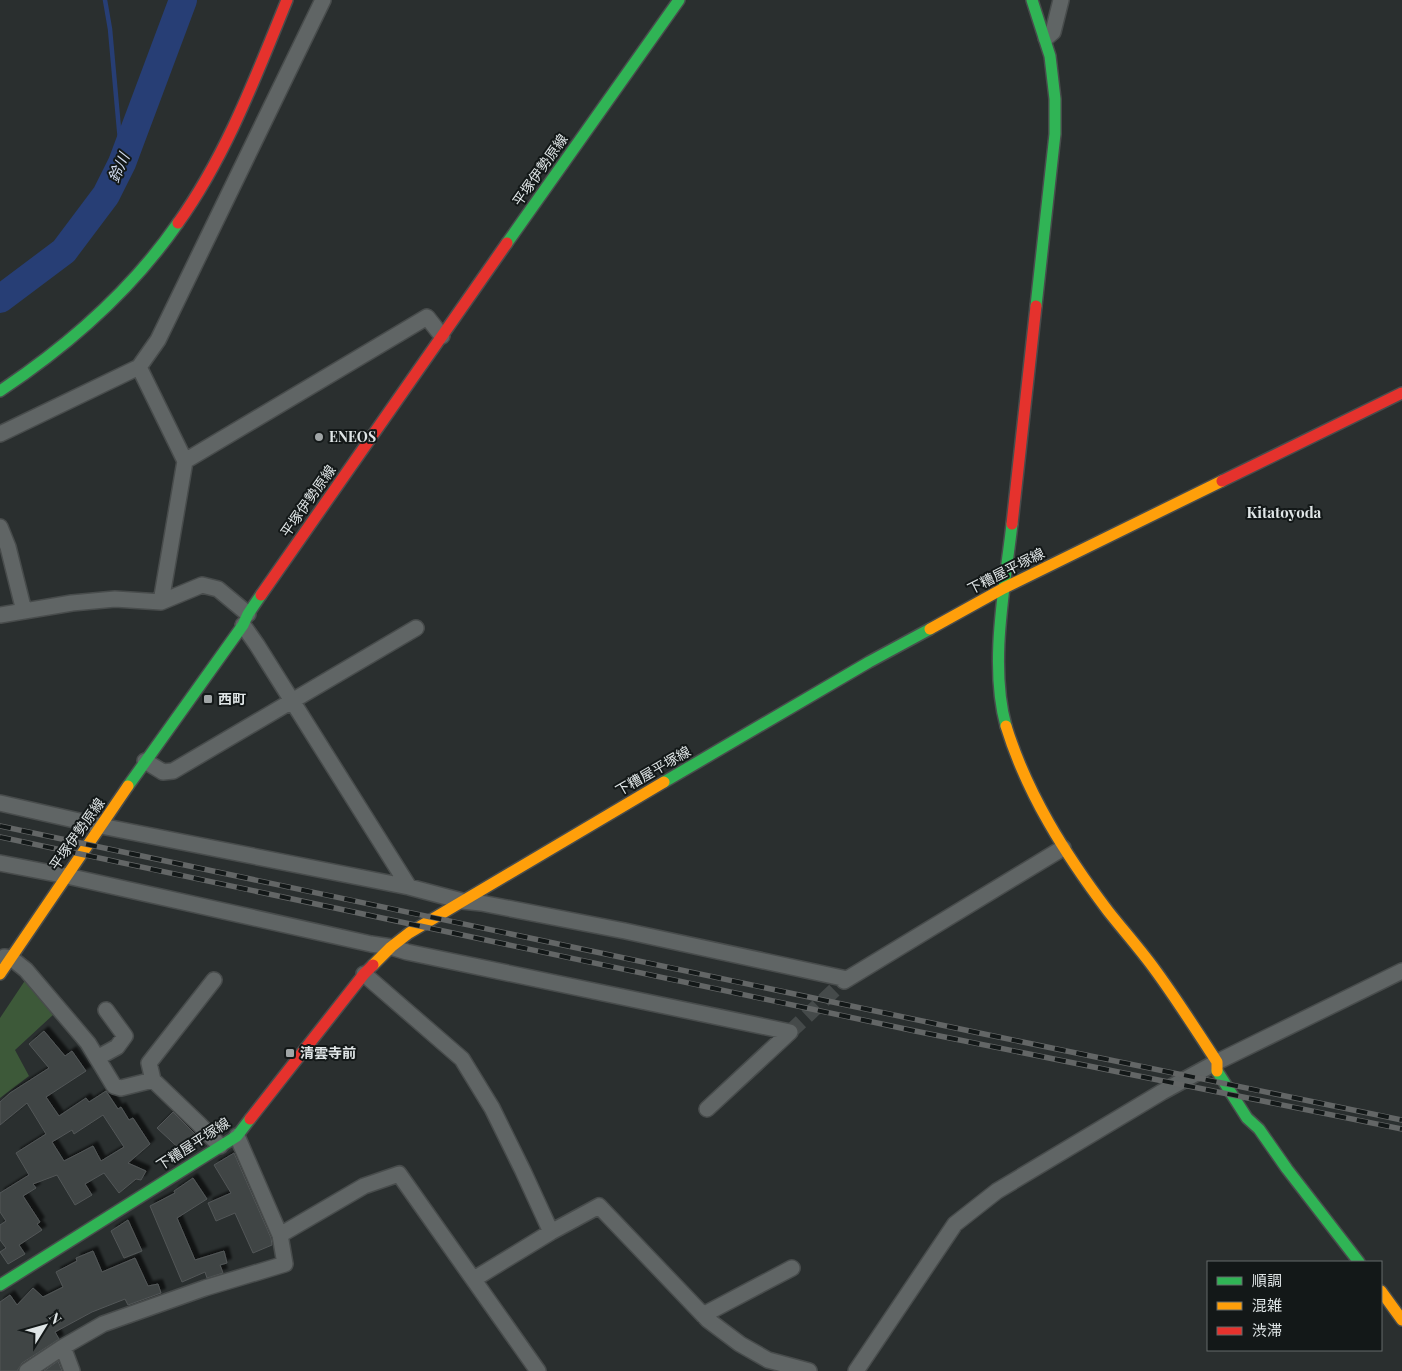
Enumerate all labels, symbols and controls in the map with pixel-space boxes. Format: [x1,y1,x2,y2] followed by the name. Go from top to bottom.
[508,130,571,210] street label: 平塚伊勢原線
[103,148,134,185] water label: 鈴川
[329,427,376,446] place label: ENEOS
[313,431,325,443] marker: ENEOS
[276,461,339,541] street label: 平塚伊勢原線
[1247,502,1322,522] district label: Kitatoyoda
[964,543,1048,598] street label: 下糟屋平塚線
[218,689,246,708] place label: 西町
[202,693,214,705] marker: 西町
[612,741,694,800] street label: 下糟屋平塚線
[45,794,108,874] street label: 平塚伊勢原線
[300,1043,356,1062] place label: 清雲寺前
[284,1047,296,1059] marker: 清雲寺前
[152,1113,233,1174] street label: 下糟屋平塚線
[1207,1261,1382,1351] legend
[1252,1270,1282,1290] text: 順調
[1252,1295,1282,1315] text: 混雑
[20,1301,70,1351] north arrow
[45,1308,66,1328] text: N
[1252,1320,1282,1340] text: 渋滞

